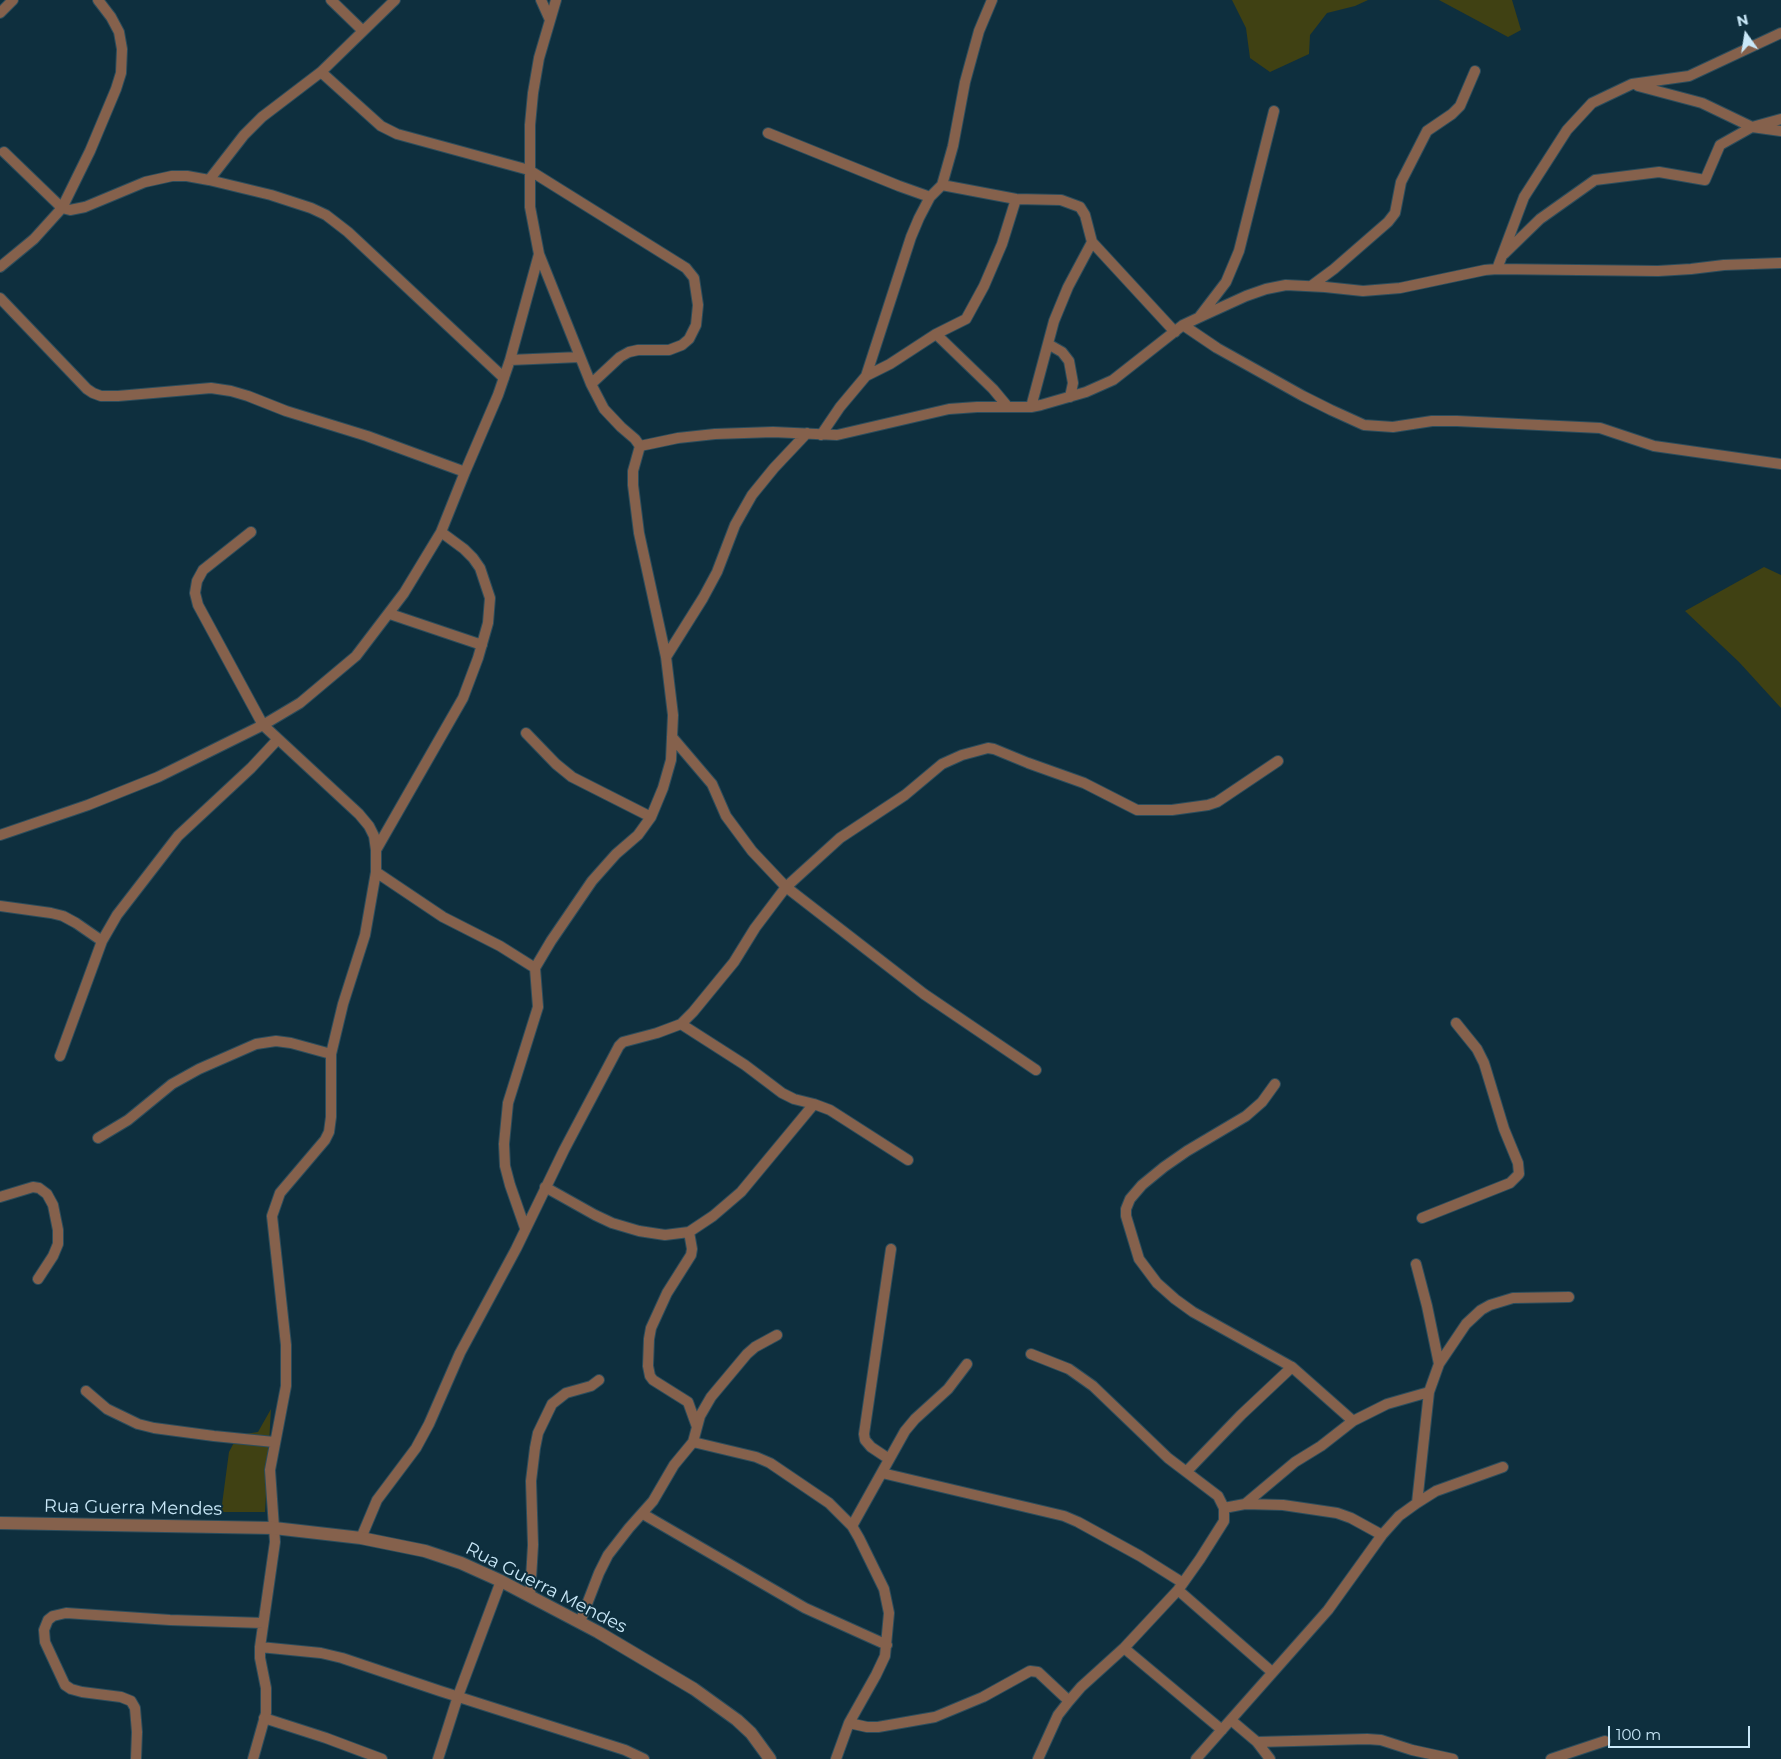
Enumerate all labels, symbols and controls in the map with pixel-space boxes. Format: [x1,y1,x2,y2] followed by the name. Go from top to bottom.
[1721,10,1771,60] north arrow
[1735,10,1750,30] text: N
[44,1496,222,1520] street label: Rua Guerra Mendes
[462,1538,630,1638] street label: Rua Guerra Mendes
[1611,1716,1754,1748] scale bar
[1616,1725,1661,1744] text: 100 m

